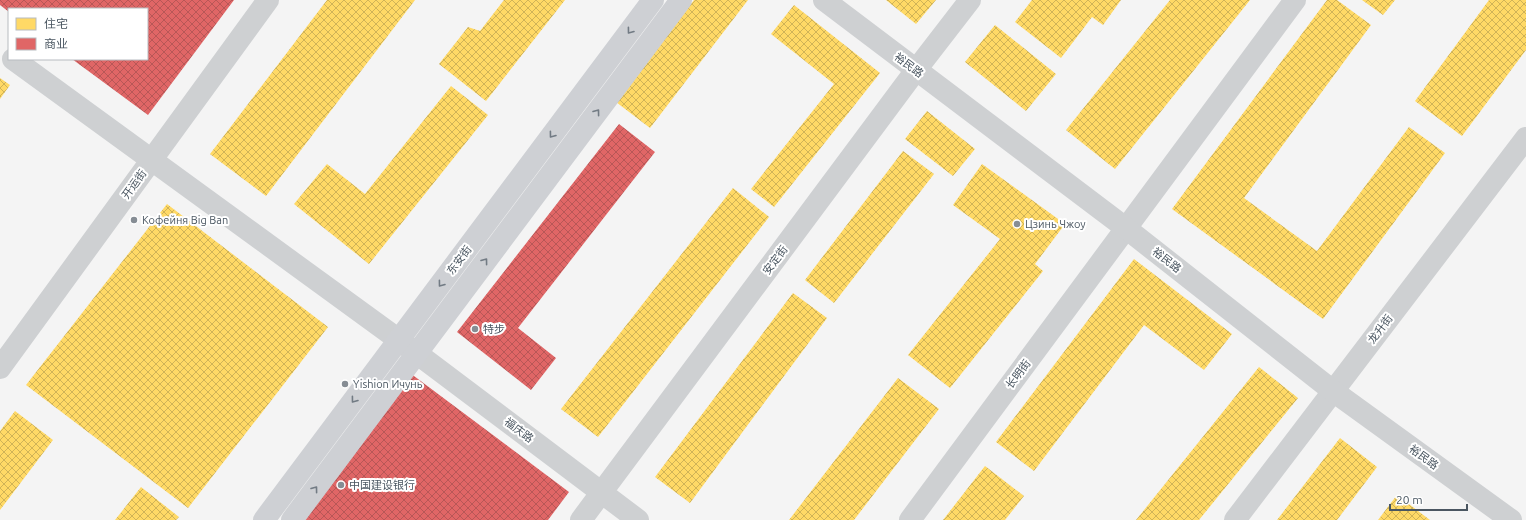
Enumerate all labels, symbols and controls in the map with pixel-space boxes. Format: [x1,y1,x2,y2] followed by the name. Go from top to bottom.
[8,8,148,60] legend
[44,17,68,30] text: 住宅
[627,27,634,34] one-way arrow
[44,37,68,50] text: 商业
[892,50,926,80] street label: 裕民路
[592,110,599,117] one-way arrow
[550,131,557,138] one-way arrow
[119,167,149,201] street label: 开运街
[142,214,228,226] place label: Кофейня Big Ban
[129,215,139,225] marker: Кофейня Big Ban
[1025,218,1086,230] place label: Цзинь Чжоу
[1012,219,1022,229] marker: Цзинь Чжоу
[444,243,474,277] street label: 东安街
[760,243,790,277] street label: 安定街
[1150,245,1184,275] street label: 裕民路
[481,259,488,266] one-way arrow
[438,280,445,287] one-way arrow
[1365,312,1395,346] street label: 龙升街
[483,323,505,335] place label: 特步
[470,324,480,334] marker: 特步
[1003,357,1033,391] street label: 长明街
[353,378,423,390] place label: Yishion Ичунь
[340,379,350,389] marker: Yishion Ичунь
[352,395,359,402] one-way arrow
[502,415,536,445] street label: 福庆路
[1407,442,1441,472] street label: 裕民路
[349,479,415,491] place label: 中国建设银行
[336,480,346,490] marker: 中国建设银行
[311,486,318,493] one-way arrow
[1390,486,1467,512] scale bar
[1396,493,1423,506] text: 20 m

